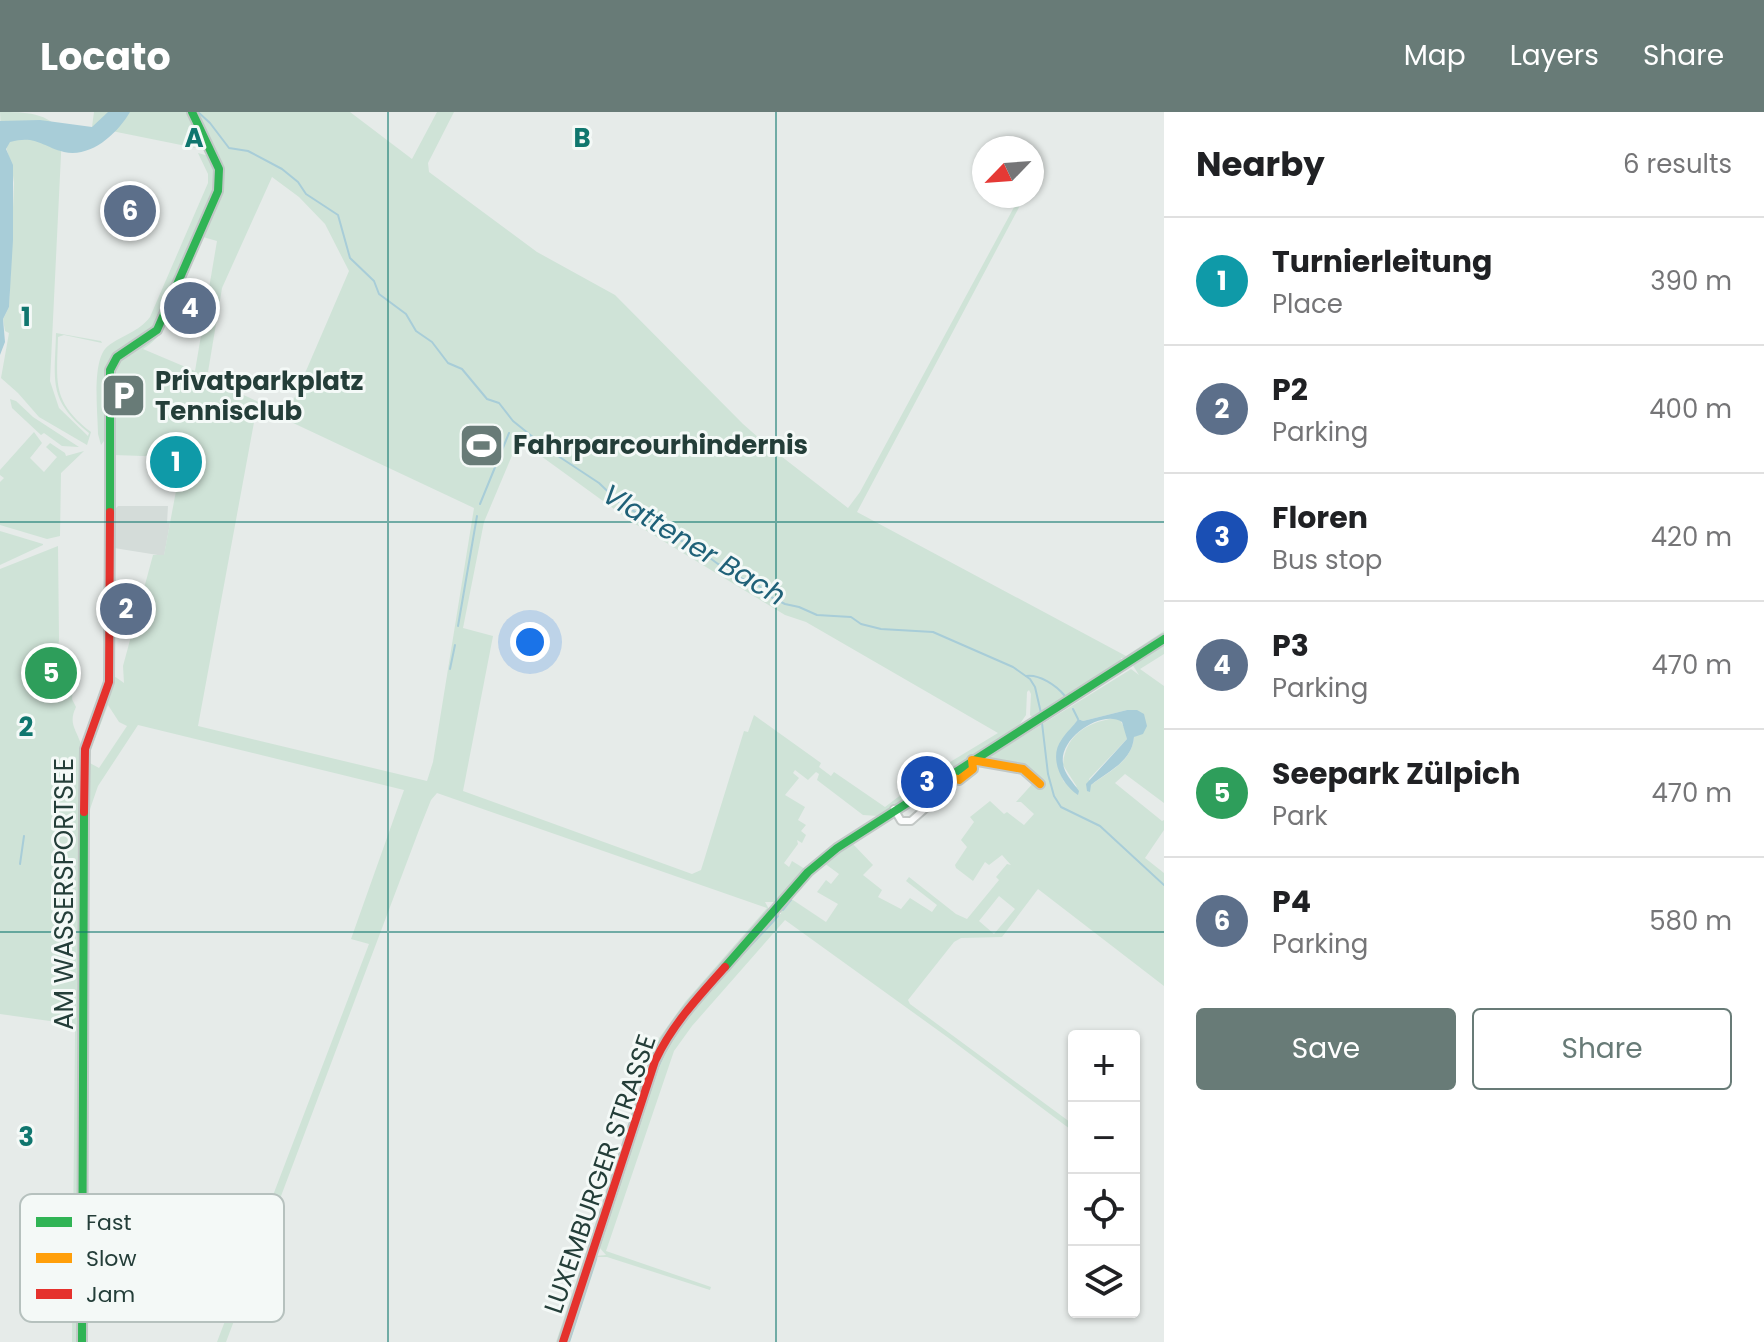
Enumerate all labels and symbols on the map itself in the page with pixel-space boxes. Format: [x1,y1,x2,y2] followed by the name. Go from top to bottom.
[184,120,204,156] text: A
[573,120,591,156] text: B
[972,136,1044,208] north arrow
[104,181,156,241] pin: 6
[164,278,216,338] pin: 4
[21,299,31,335] text: 1
[155,363,364,429] place label: Privatparkplatz Tennisclub
[100,372,148,420] parking icon: Privatparkplatz Tennisclub
[458,421,506,469] sports icon: Fahrparcourhindernis
[513,427,808,463] place label: Fahrparcourhindernis
[150,432,202,492] pin: 1
[595,475,793,615] water label: Vlattener Bach
[100,579,152,639] pin: 2
[510,622,550,662] your location
[25,643,77,703] pin: 5
[19,709,34,745] text: 2
[901,752,953,812] pin: 3
[46,758,82,1030] street label: AM WASSERSPORTSEE
[535,1030,665,1318] street label: LUXEMBURGER STRASSE
[18,1119,34,1155] text: 3
[20,1194,284,1322] legend
[86,1207,131,1238] text: Fast
[86,1243,136,1274] text: Slow
[86,1279,135,1310] text: Jam

